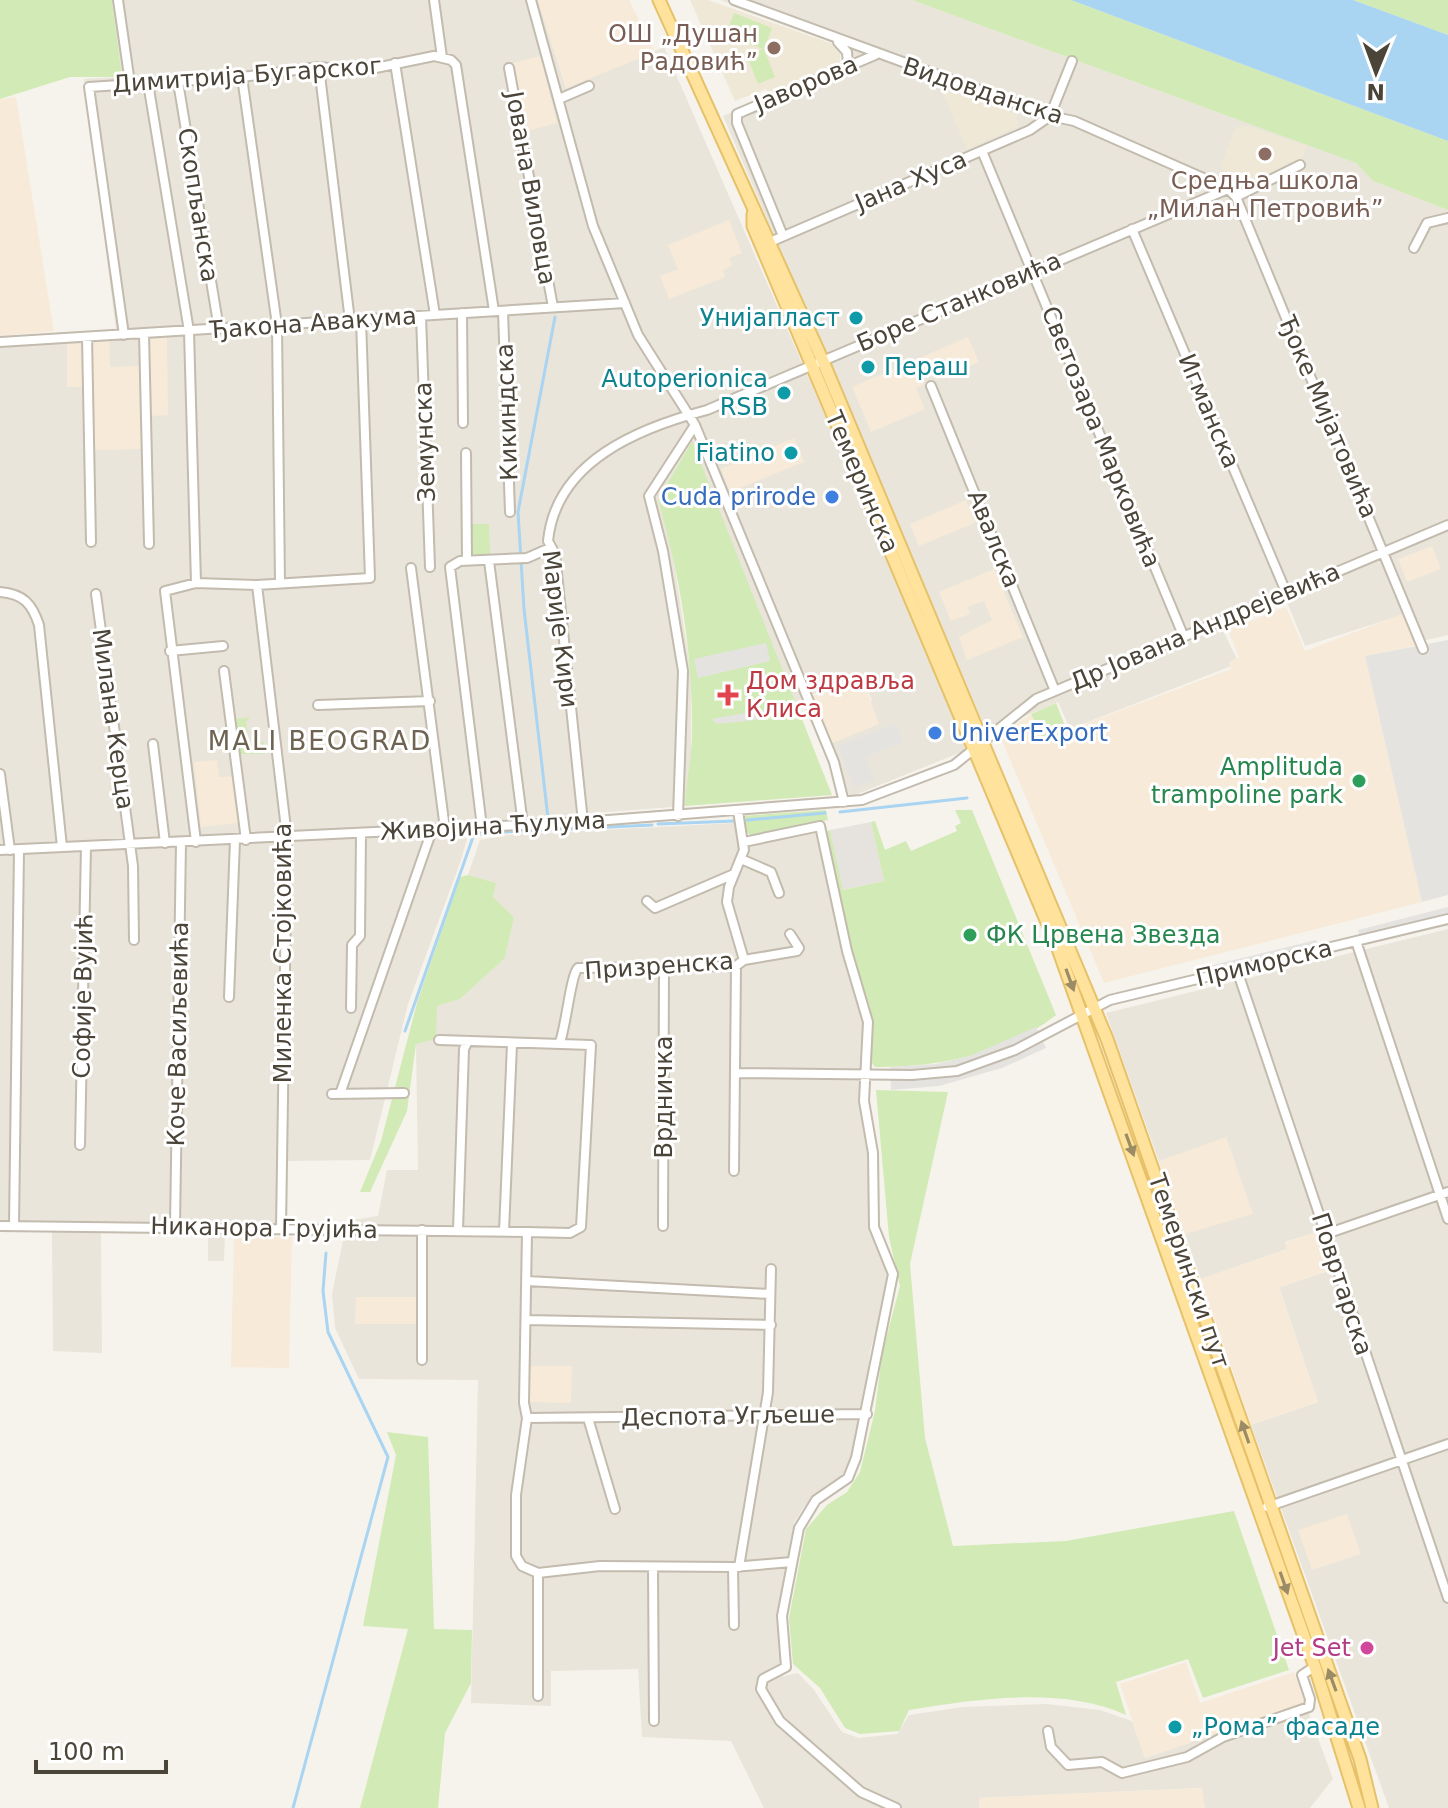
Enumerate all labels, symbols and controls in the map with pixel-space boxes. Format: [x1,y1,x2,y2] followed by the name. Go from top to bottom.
[608,20,758,76] place label: ОШ „Душан Радовић”
[1336,32,1416,112] north arrow
[765,39,783,57] marker: ОШ „Душан Радовић”
[748,50,862,119] street label: Јаворова
[111,52,383,98] street label: Димитрија Бугарског
[899,52,1067,130] street label: Видовданска
[1366,79,1385,104] text: N
[500,87,562,287] street label: Јована Виловца
[172,126,224,284] street label: Скопљанска
[849,145,971,218] street label: Јана Хуса
[1256,145,1274,163] marker: Средња школа „Милан Петровић”
[1147,167,1383,223] place label: Средња школа „Милан Петровић”
[853,246,1065,358] street label: Боре Станковића
[207,302,418,344] street label: Ђакона Авакума
[1036,302,1166,572] street label: Светозара Марковића
[700,304,840,332] place label: Унијапласт
[847,309,865,327] marker: Унијапласт
[1272,311,1383,522] street label: Ђоке Мијатовића
[491,343,523,481] street label: Кикиндска
[1172,350,1246,472] street label: Игманска
[884,353,969,381] place label: Пераш
[859,358,877,376] marker: Пераш
[601,365,768,421] place label: Autoperionica RSB
[409,381,441,503] street label: Земунска
[775,384,793,402] marker: Autoperionica RSB
[819,406,904,557] street label: Темеринска
[696,439,775,467] place label: Fiatino
[782,444,800,462] marker: Fiatino
[661,483,816,511] place label: Cuda prirode
[962,486,1026,592] street label: Авалска
[823,488,841,506] marker: Cuda prirode
[536,548,584,710] street label: Марије Кири
[1066,557,1344,697] street label: Др Јована Андрејевића
[86,627,140,811] street label: Милана Керца
[746,667,915,723] place label: Дом здравља Клиса
[717,684,739,706] marker: Дом здравља Клиса
[951,719,1108,747] place label: UniverExport
[926,724,944,742] marker: UniverExport
[208,726,432,756] district label: MALI BEOGRAD
[1151,753,1343,809] place label: Amplituda trampoline park
[1350,772,1368,790] marker: Amplituda trampoline park
[379,806,607,846] street label: Живојина Ћулума
[269,823,297,1083] street label: Миленка Стојковића
[68,913,98,1079] street label: Софије Вујић
[162,921,194,1147] street label: Коче Васиљевића
[986,921,1221,949] place label: ФК Црвена Звезда
[961,926,979,944] marker: ФК Црвена Звезда
[1193,934,1335,992] street label: Приморска
[583,947,735,985] street label: Призренска
[1064,968,1077,992] one-way arrow
[650,1036,678,1158] street label: Врдничка
[1124,1133,1137,1157] one-way arrow
[1142,1169,1235,1372] street label: Темерински пут
[1306,1209,1378,1359] street label: Повртарска
[150,1212,378,1244] street label: Никанора Грујића
[621,1400,835,1432] street label: Деспота Угљеше
[1238,1420,1250,1444] one-way arrow
[1278,1572,1291,1596] one-way arrow
[1271,1634,1351,1662] place label: Jet Set
[1358,1639,1376,1657] marker: Jet Set
[1325,1668,1337,1692] one-way arrow
[1191,1713,1380,1741] place label: „Рома” фасаде
[1166,1718,1184,1736] marker: „Рома” фасаде
[36,1724,166,1774] scale bar
[48,1738,125,1766] text: 100 m

